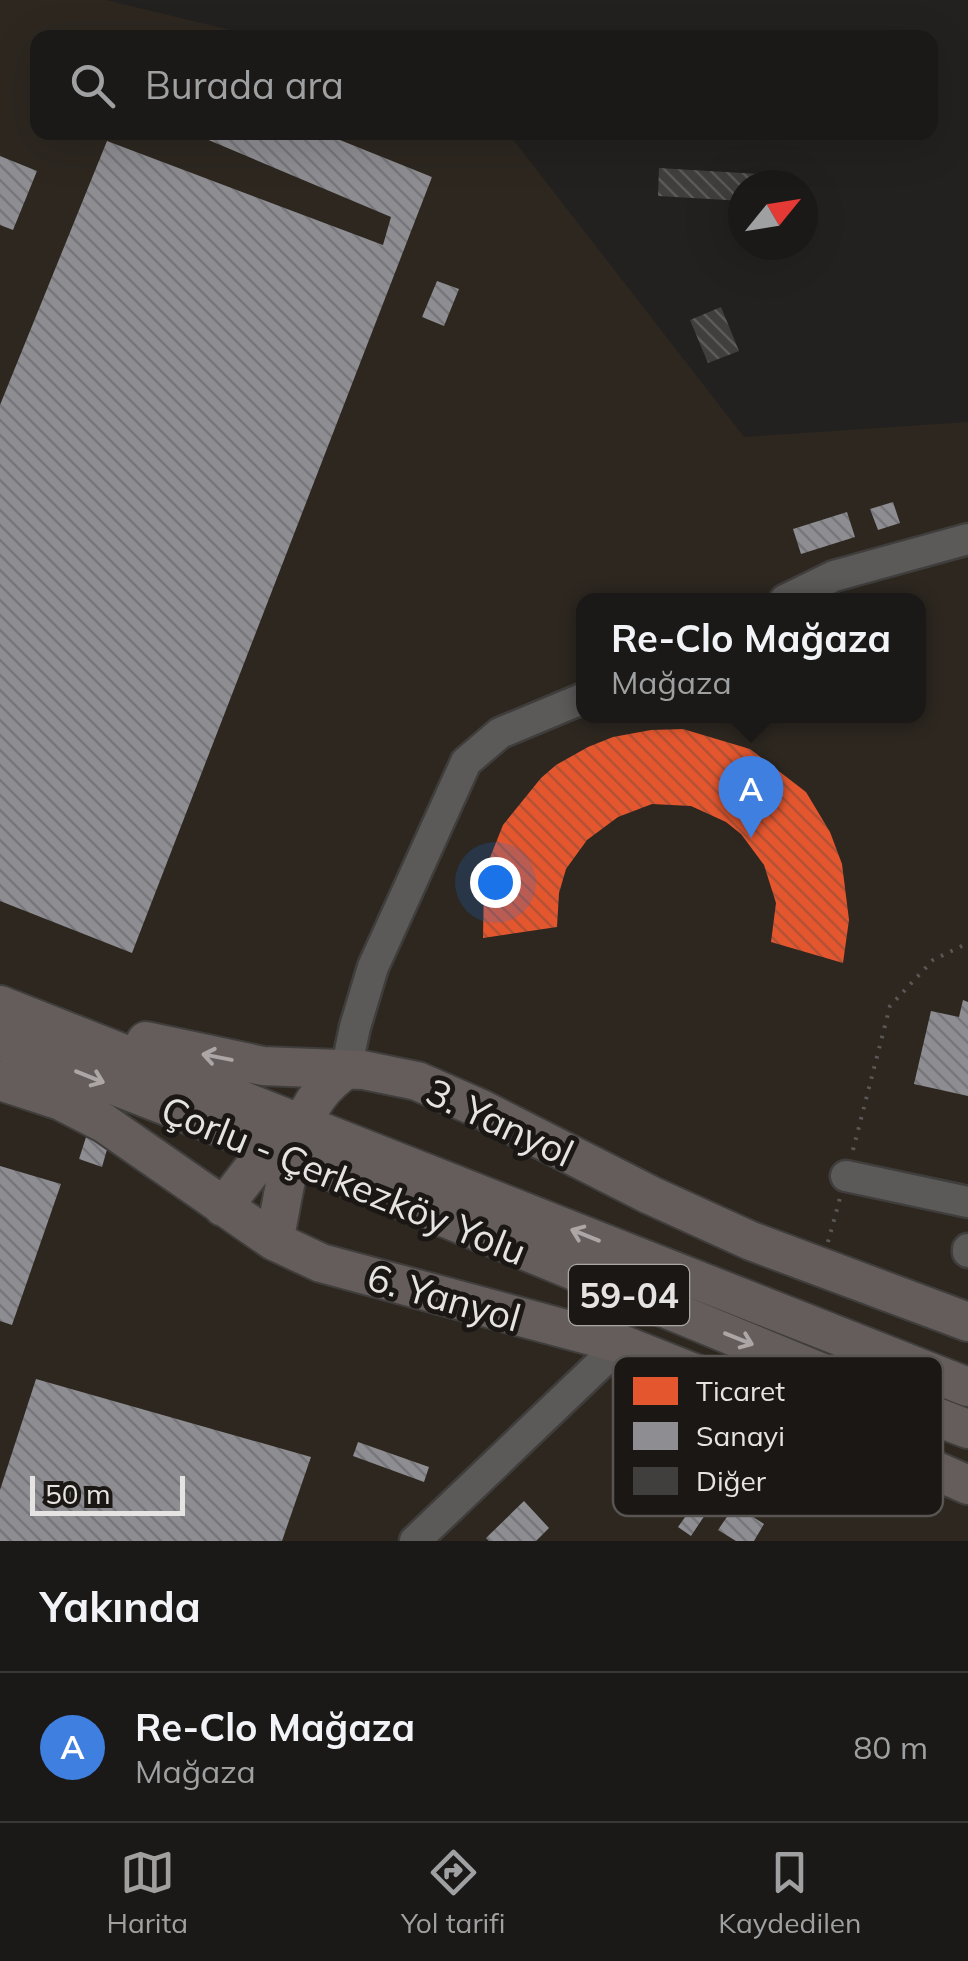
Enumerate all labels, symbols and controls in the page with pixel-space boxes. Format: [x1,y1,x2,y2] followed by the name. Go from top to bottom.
[30,30,938,140] search box
[65,58,120,113] icon: search
[145,61,344,109] text: Burada ara
[728,170,818,260] north arrow
[576,593,926,723] popup
[611,614,891,662] text: Re-Clo Mağaza
[611,662,732,702] text: Mağaza
[718,756,784,838] pin: A
[470,857,521,908] your location
[201,1047,234,1066] one-way arrow
[419,1067,581,1177] street label: 3. Yanyol
[75,1069,105,1087] one-way arrow
[155,1085,533,1275] street label: Çorlu - Çerkezköy Yolu
[570,1225,600,1243] one-way arrow
[362,1252,526,1342] street label: 6. Yanyol
[569,1265,689,1325] road number: 59-04
[723,1331,753,1349] one-way arrow
[613,1356,943,1516] legend
[696,1373,785,1408] text: Ticaret
[696,1418,785,1453] text: Sanayi
[696,1463,767,1498] text: Diğer
[30,1471,185,1516] scale bar
[45,1476,111,1511] text: 50 m
[40,1580,201,1633] text: Yakında
[135,1703,415,1751] text: Re-Clo Mağaza
[60,1727,85,1767] text: A
[853,1727,928,1767] text: 80 m
[135,1751,256,1791] text: Mağaza
[106,1845,188,1940] tab: Harita
[401,1845,505,1940] tab: Yol tarifi
[718,1845,862,1940] tab: Kaydedilen

